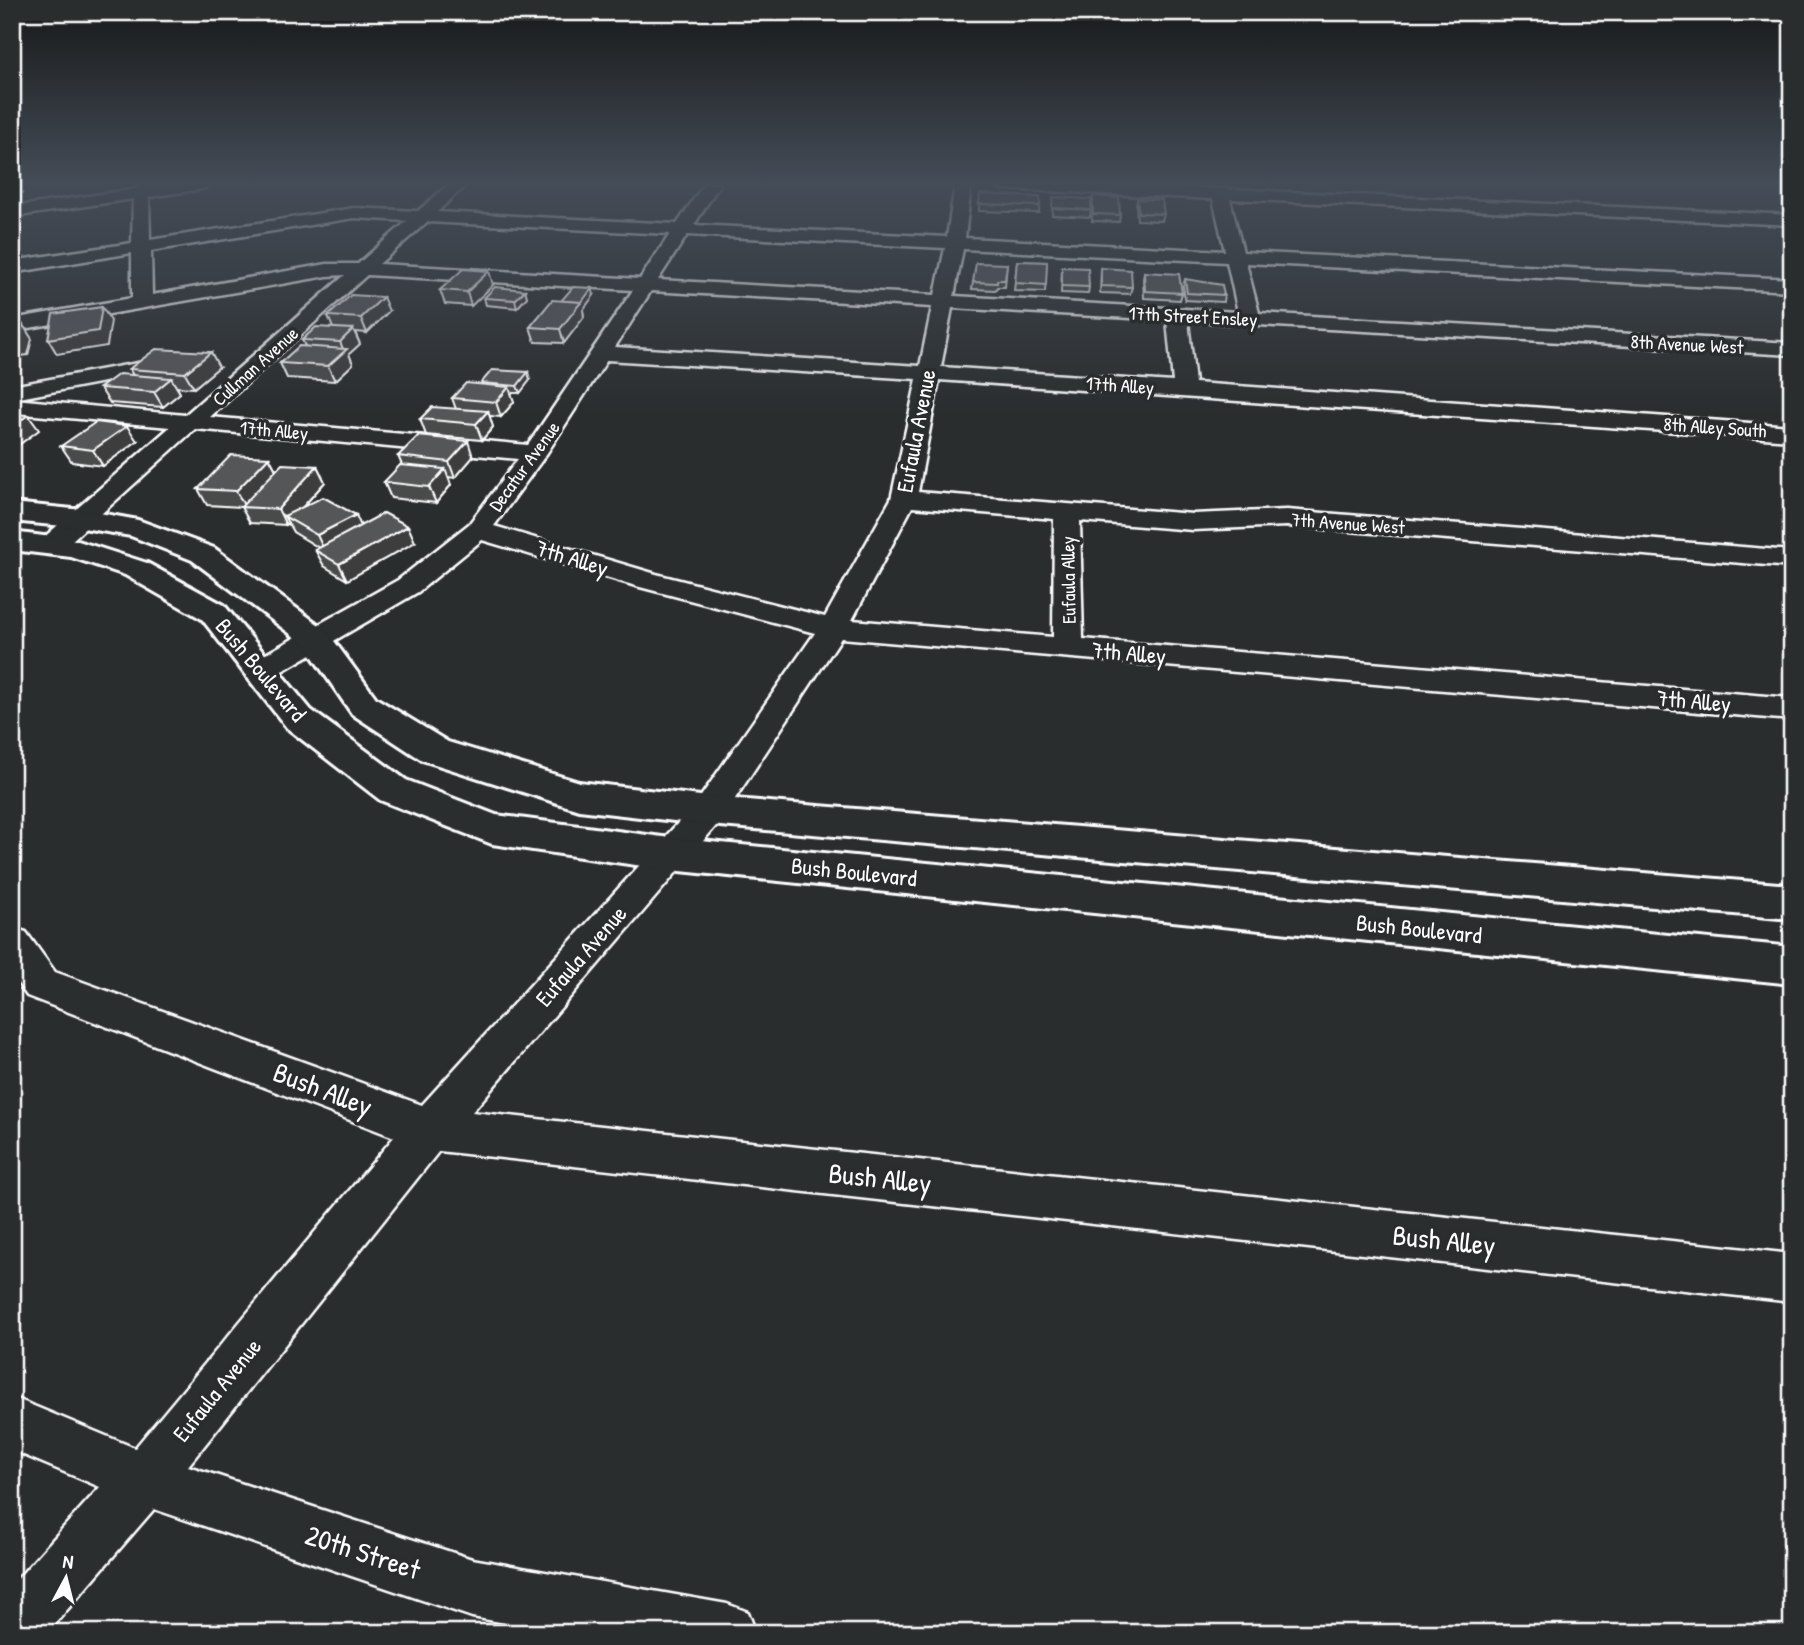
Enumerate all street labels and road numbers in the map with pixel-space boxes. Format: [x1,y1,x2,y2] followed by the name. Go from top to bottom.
[1128,300,1258,332] street label: 17th Street Ensley
[206,320,304,412] street label: Cullman Avenue
[1630,328,1744,360] street label: 8th Avenue West
[888,367,943,495] street label: Eufaula Avenue
[1085,370,1155,400] street label: 17th Alley
[1663,410,1767,444] street label: 8th Alley South
[239,414,309,446] street label: 17th Alley
[483,415,566,516] street label: Decatur Avenue
[1290,506,1406,540] street label: 7th Avenue West
[532,532,612,583] street label: 7th Alley
[1054,536,1082,624] street label: Eufaula Alley
[209,611,314,728] street label: Bush Boulevard
[1091,634,1168,671] street label: 7th Alley
[1656,682,1733,719] street label: 7th Alley
[790,849,918,894] street label: Bush Boulevard
[528,898,633,1013] street label: Eufaula Avenue
[1355,906,1483,951] street label: Bush Boulevard
[268,1053,378,1125] street label: Bush Alley
[827,1154,933,1202] street label: Bush Alley
[1391,1216,1497,1264] street label: Bush Alley
[165,1332,268,1448] street label: Eufaula Avenue
[301,1516,426,1589] street label: 20th Street

